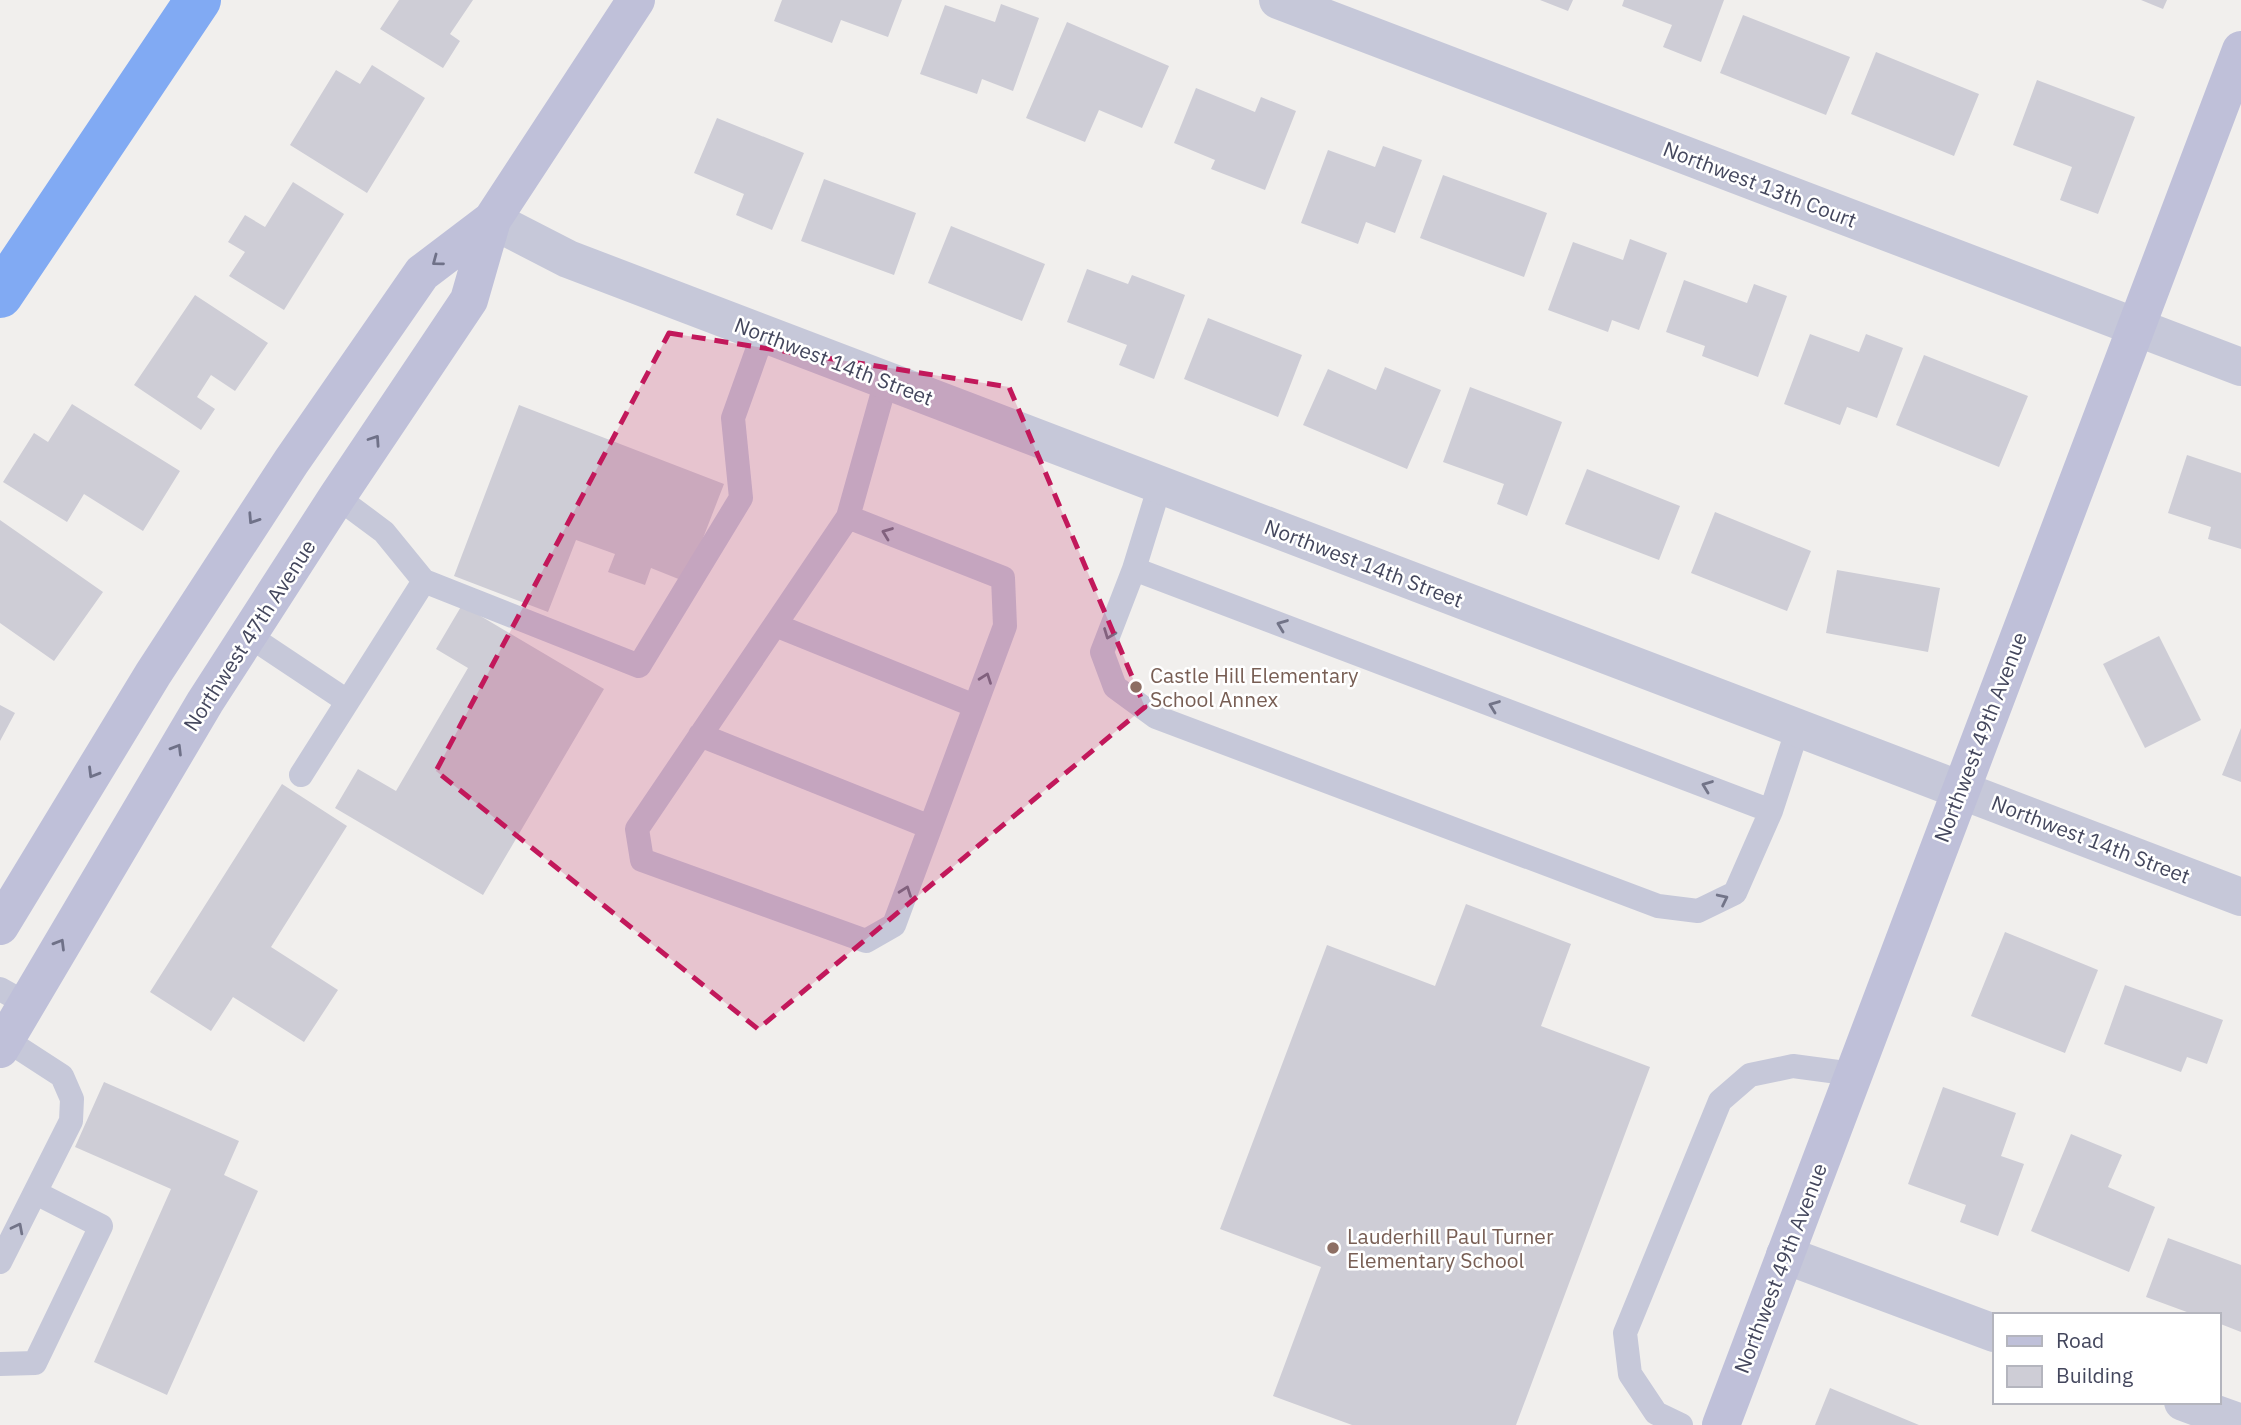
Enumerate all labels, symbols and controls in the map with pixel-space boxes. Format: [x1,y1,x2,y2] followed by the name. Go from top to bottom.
[1659,134,1861,234] street label: Northwest 13th Court
[432,253,445,266] one-way arrow
[731,310,937,412] street label: Northwest 14th Street
[367,435,379,448] one-way arrow
[249,511,262,524] one-way arrow
[1261,512,1467,614] street label: Northwest 14th Street
[881,527,893,541] one-way arrow
[176,534,322,736] street label: Northwest 47th Avenue
[1276,619,1288,633] one-way arrow
[1104,628,1118,640] one-way arrow
[1927,628,2033,846] street label: Northwest 49th Avenue
[1150,661,1359,713] place label: Castle Hill Elementary School Annex
[977,672,991,684] one-way arrow
[1128,679,1144,695] marker: Castle Hill Elementary School Annex
[1489,700,1501,714] one-way arrow
[168,743,181,756] one-way arrow
[88,766,101,779] one-way arrow
[1702,781,1714,795] one-way arrow
[1988,788,2194,890] street label: Northwest 14th Street
[898,885,912,897] one-way arrow
[1716,893,1728,907] one-way arrow
[52,939,65,952] one-way arrow
[1727,1159,1833,1377] street label: Northwest 49th Avenue
[1347,1222,1554,1274] place label: Lauderhill Paul Turner Elementary School
[9,1223,23,1235] one-way arrow
[1325,1240,1341,1256] marker: Lauderhill Paul Turner Elementary School
[1993,1313,2220,1404] legend
[2056,1326,2104,1354] text: Road
[2056,1361,2133,1389] text: Building

